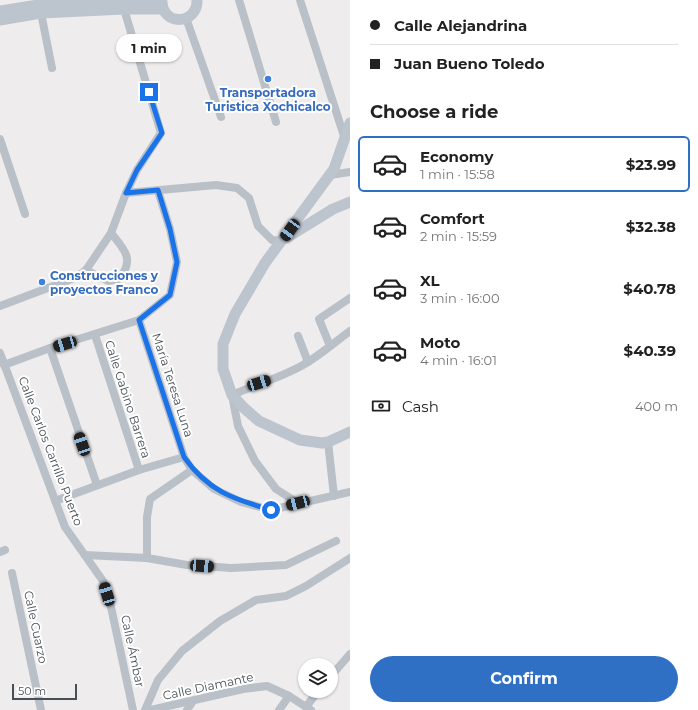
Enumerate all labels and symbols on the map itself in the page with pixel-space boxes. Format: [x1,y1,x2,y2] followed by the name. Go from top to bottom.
[116,34,182,62] callout: 1 min
[263,74,273,84] marker: Transportadora Turistica Xochicalco
[140,83,158,101] route end
[205,85,331,114] place label: Transportadora Turistica Xochicalco
[278,217,302,243] car
[50,268,159,297] place label: Construcciones y proyectos Franco
[37,277,47,287] marker: Construcciones y proyectos Franco
[149,331,197,439] street label: María Teresa Luna
[52,335,78,353] car
[102,338,154,460] street label: Calle Gabino Barrera
[16,374,86,528] street label: Calle Carlos Carrillo Puerto
[246,374,272,392] car
[72,431,92,457] car
[285,494,311,512] car
[262,501,280,519] route start
[190,559,214,573] car
[98,581,116,607] car
[21,589,51,665] street label: Calle Cuarzo
[118,613,148,689] street label: Calle Ámbar
[161,669,255,703] street label: Calle Diamante
[12,682,77,701] scale bar

